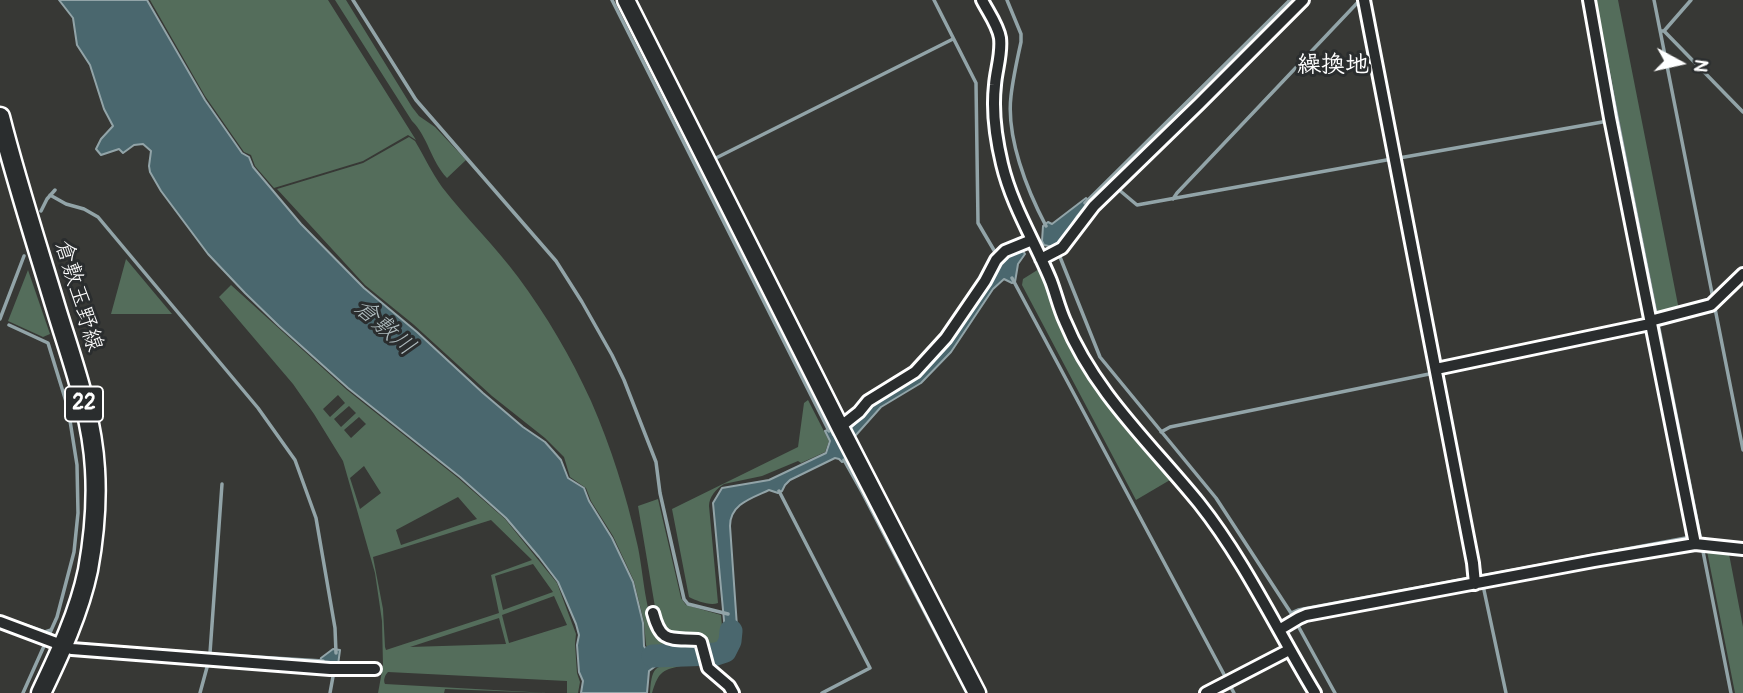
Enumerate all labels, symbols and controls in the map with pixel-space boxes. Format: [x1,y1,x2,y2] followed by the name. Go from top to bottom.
[1645,28,1715,98] north arrow
[1297,52,1369,80] district label: 繰換地
[1688,58,1714,74] text: N
[48,237,108,355] street label: 倉敷玉野線
[347,294,421,362] water label: 倉敷川
[65,386,103,422] road number: 22

